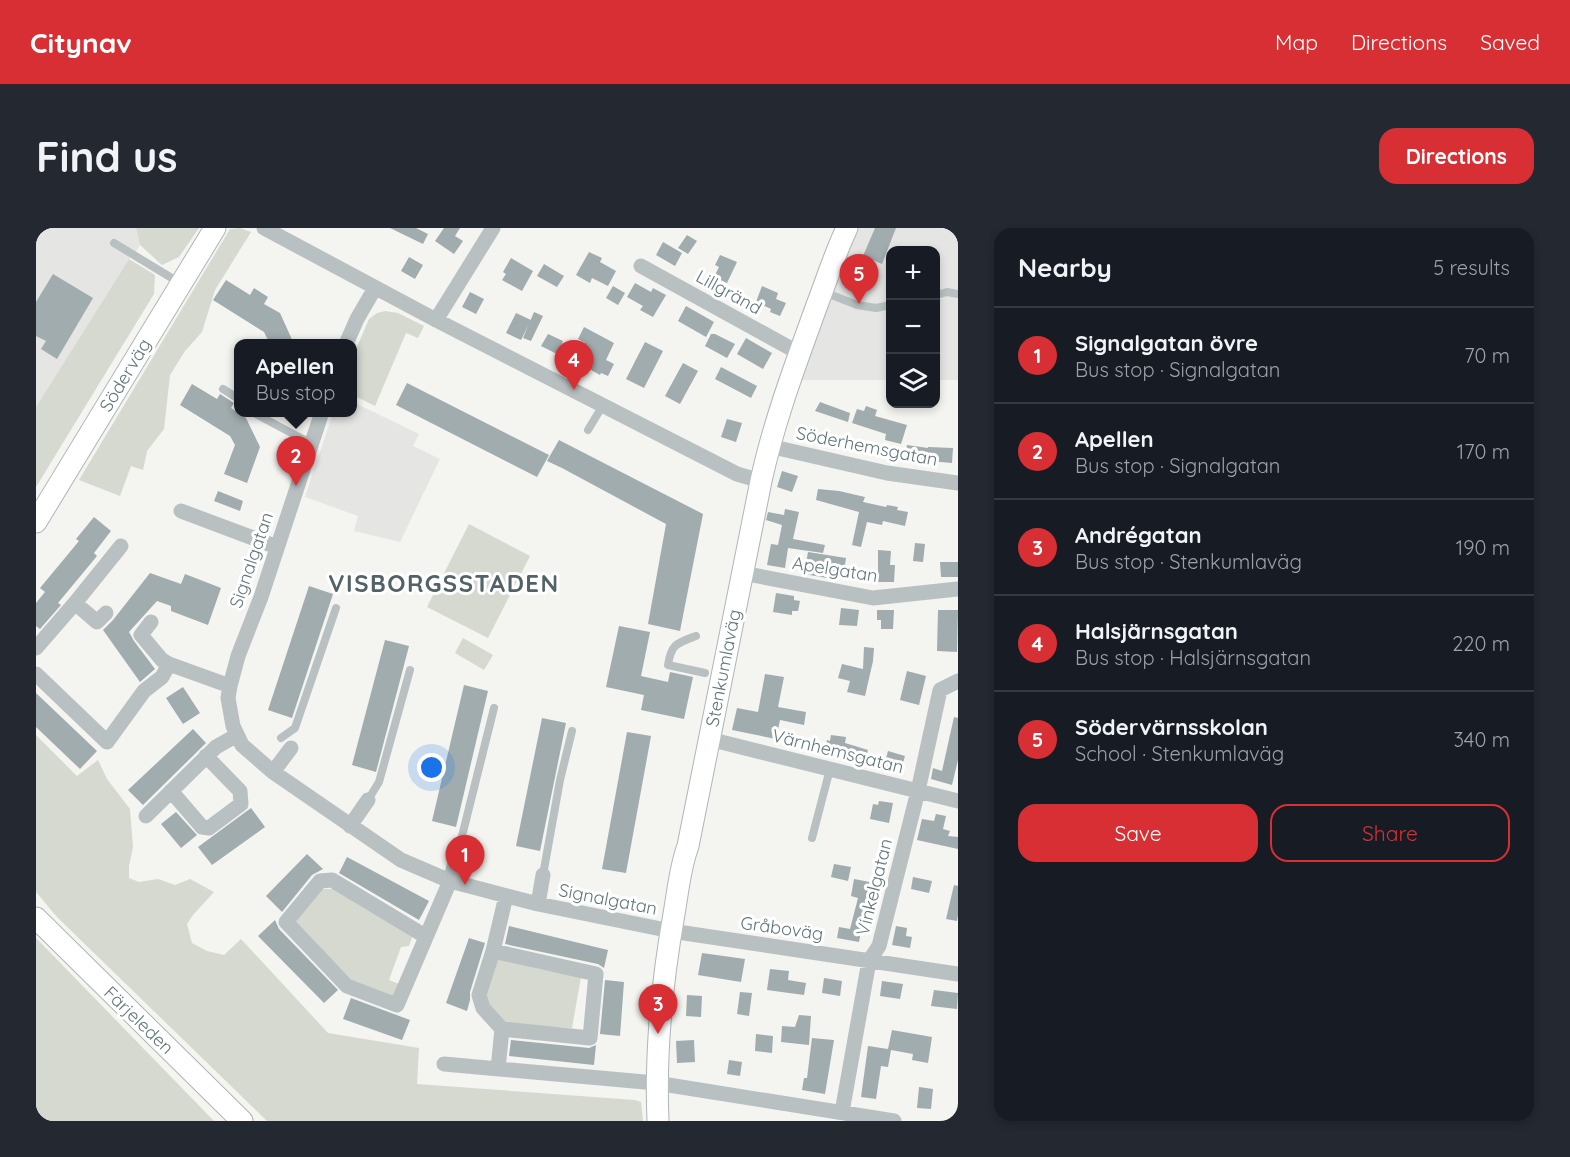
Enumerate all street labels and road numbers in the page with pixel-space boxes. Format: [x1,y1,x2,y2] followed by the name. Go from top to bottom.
[692,265,766,319] street label: Lillgränd
[94,334,156,416] street label: Söderväg
[794,421,940,471] street label: Söderhemsgatan
[224,509,278,611] street label: Signalgatan
[791,551,879,587] street label: Apelgatan
[700,607,746,729] street label: Stenkumlaväg
[770,724,906,778] street label: Värnhemsgatan
[851,836,897,938] street label: Vinkelgatan
[557,878,659,920] street label: Signalgatan
[739,911,825,945] street label: Gråboväg
[99,981,179,1059] street label: Färjeleden

